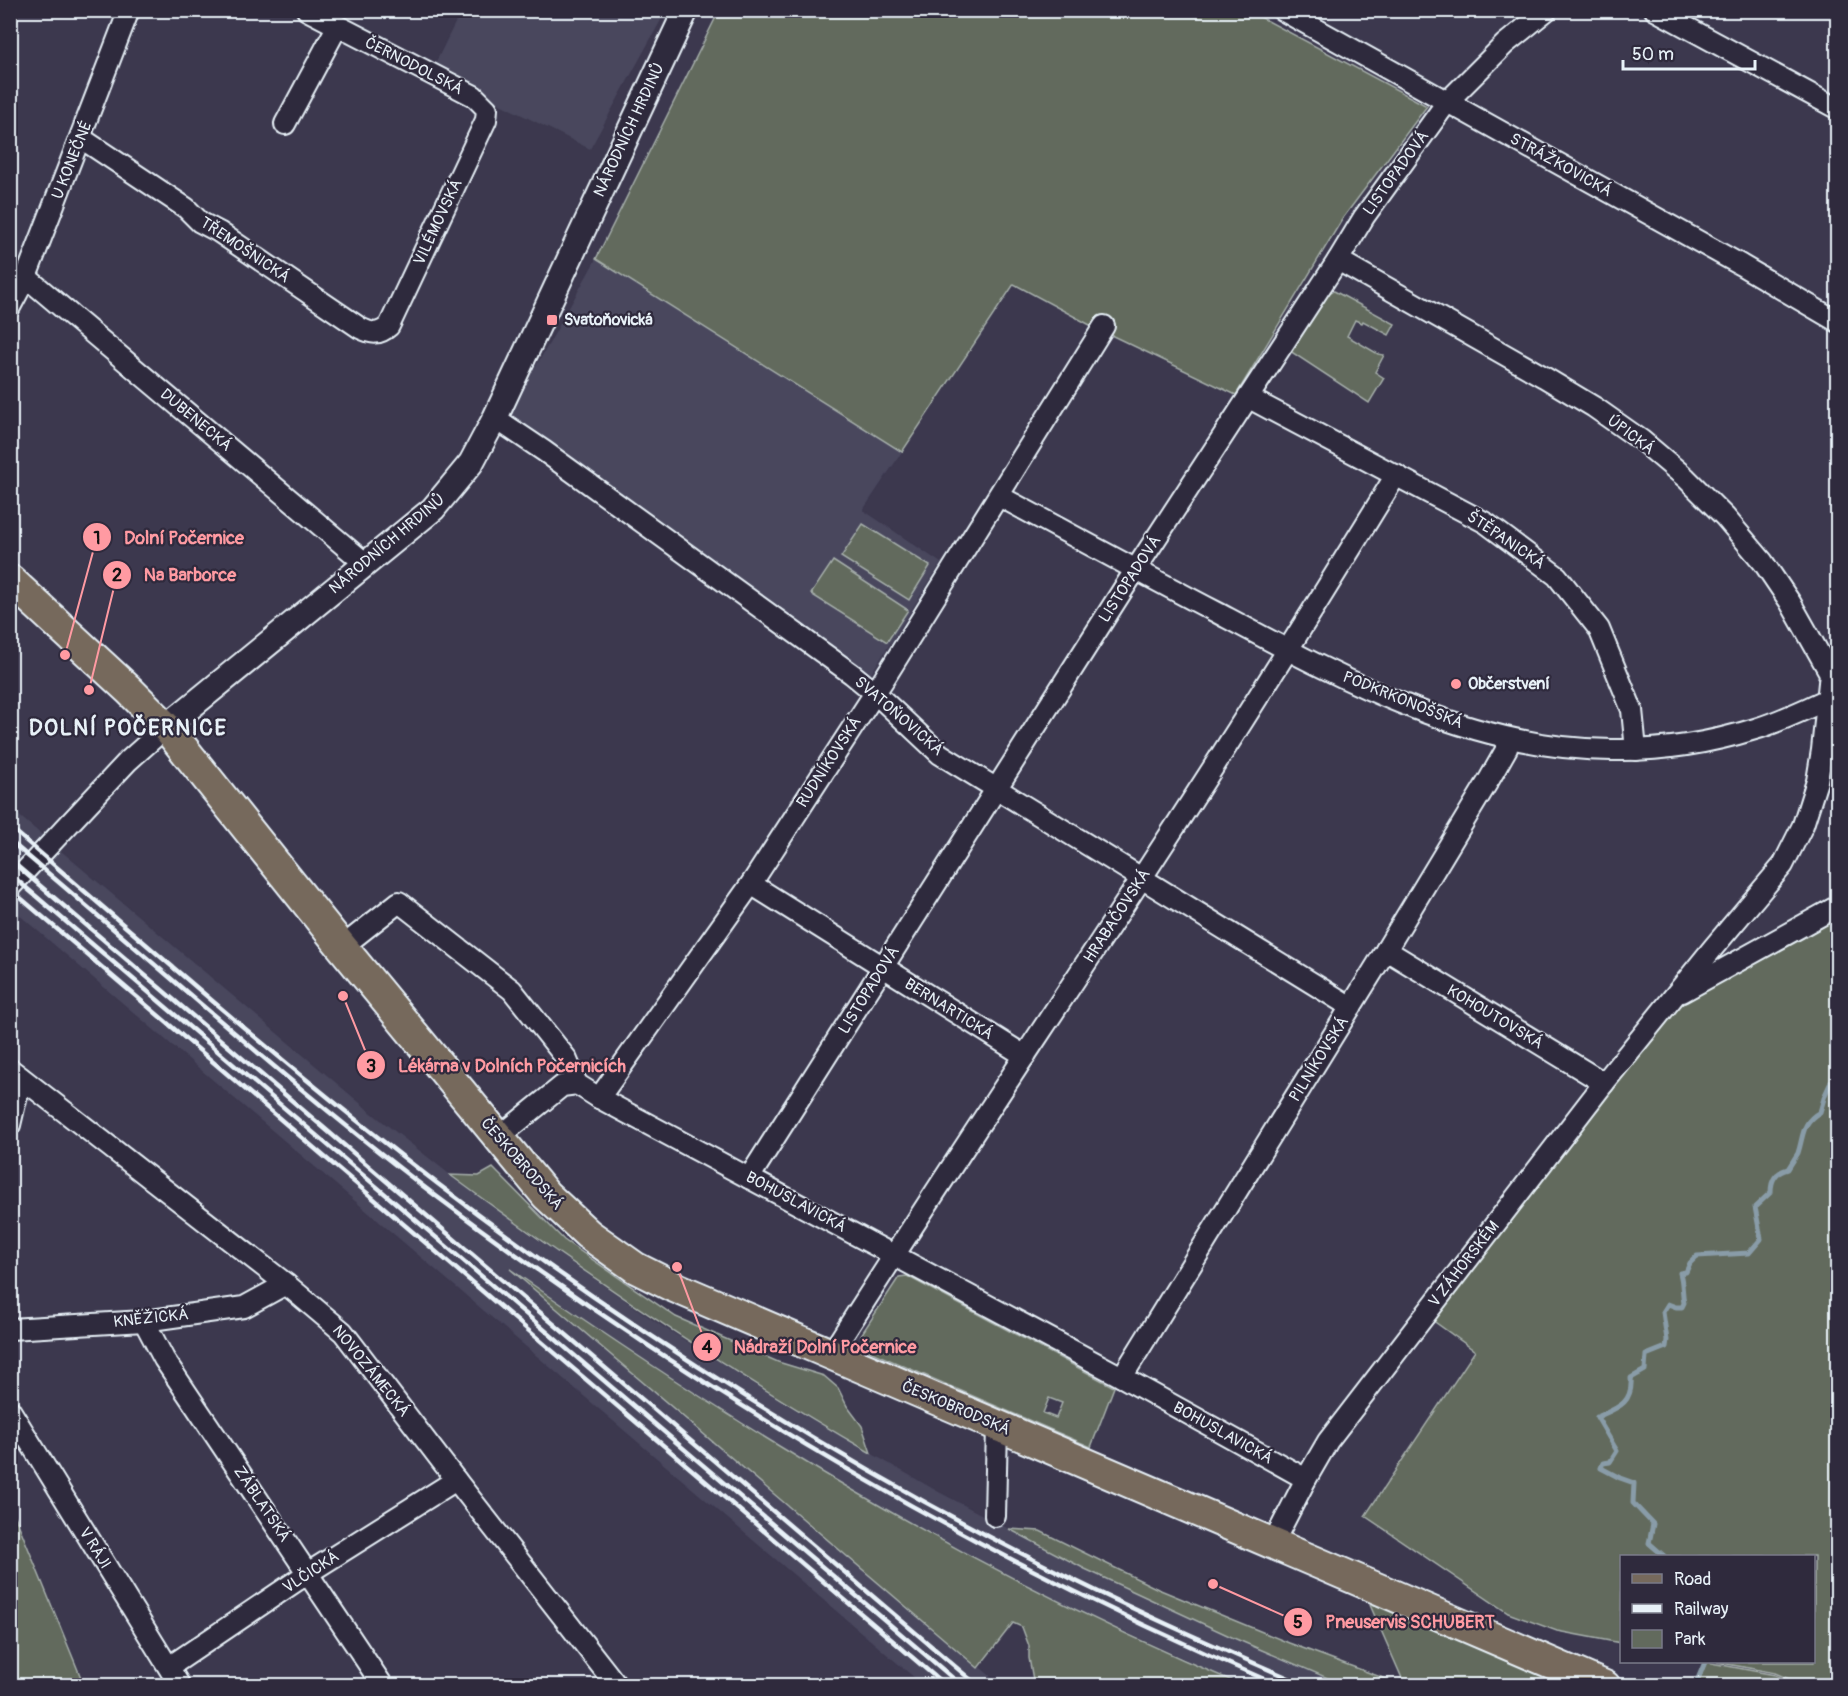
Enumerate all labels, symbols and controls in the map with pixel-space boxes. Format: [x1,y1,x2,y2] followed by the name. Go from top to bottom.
[362,33,466,99] street label: ČERNODOLSKÁ
[1623,33,1755,71] scale bar
[1632,43,1674,66] text: 50 m
[588,59,669,200] street label: NÁRODNÍCH HRDINŮ
[47,118,97,202] street label: U KONEČNÉ
[1359,127,1433,219] street label: LISTOPADOVÁ
[1506,129,1616,201] street label: STRÁŽKOVICKÁ
[409,176,467,268] street label: VILÉMOVSKÁ
[196,212,294,287] street label: TŘEMOŠNICKÁ
[564,310,653,330] place label: Svatoňovická
[545,313,559,327] marker: Svatoňovická
[156,384,236,456] street label: DUBENECKÁ
[1603,411,1659,459] street label: ÚPICKÁ
[324,489,449,598] street label: NÁRODNÍCH HRDINŮ
[1463,506,1550,574] street label: ŠTĚPANICKÁ
[82,519,256,555] callout: Dolní Počernice
[93,527,101,550] text: 1
[124,527,245,550] text: Dolní Počernice
[1094,532,1166,626] street label: LISTOPADOVÁ
[102,557,248,593] callout: Na Barborce
[112,564,122,587] text: 2
[144,564,237,587] text: Na Barborce
[1340,666,1466,733] street label: PODKRKONOŠSKÁ
[850,672,948,760] street label: SVATOŇOVICKÁ
[1468,674,1550,694] place label: Občerstvení
[1449,677,1463,691] marker: Občerstvení
[792,713,866,811] street label: RUDNÍKOVSKÁ
[29,714,227,742] district label: DOLNÍ POČERNICE
[1079,865,1155,967] street label: HRABAČOVSKÁ
[834,942,904,1038] street label: LISTOPADOVÁ
[901,974,997,1044] street label: BERNARTICKÁ
[1443,980,1547,1054] street label: KOHOUTOVSKÁ
[1285,1013,1353,1105] street label: PILNÍKOVSKÁ
[356,1047,638,1083] callout: Lékárna v Dolních Počernicích
[366,1055,376,1078] text: 3
[398,1055,626,1078] text: Lékárna v Dolních Počernicích
[476,1114,568,1214] street label: ČESKOBRODSKÁ
[742,1167,850,1237] street label: BOHUSLAVICKÁ
[1424,1217,1504,1311] street label: V ZÁHORSKÉM
[112,1303,190,1332] street label: KNĚŽICKÁ
[328,1321,414,1421] street label: NOVOZÁMECKÁ
[692,1329,928,1365] callout: Nádraží Dolní Počernice
[702,1336,713,1359] text: 4
[734,1336,917,1359] text: Nádraží Dolní Počernice
[899,1376,1013,1440] street label: ČESKOBRODSKÁ
[1170,1397,1276,1469] street label: BOHUSLAVICKÁ
[229,1462,295,1546] street label: ZÁBLATSKÁ
[75,1524,115,1572] street label: V RÁJI
[279,1546,343,1598] street label: VLČICKÁ
[1620,1555,1815,1663] legend
[1674,1568,1711,1591] text: Road
[1674,1598,1729,1621] text: Railway
[1283,1604,1507,1640] callout: Pneuservis SCHUBERT
[1293,1611,1303,1634] text: 5
[1325,1611,1495,1634] text: Pneuservis SCHUBERT
[1674,1628,1706,1651] text: Park

